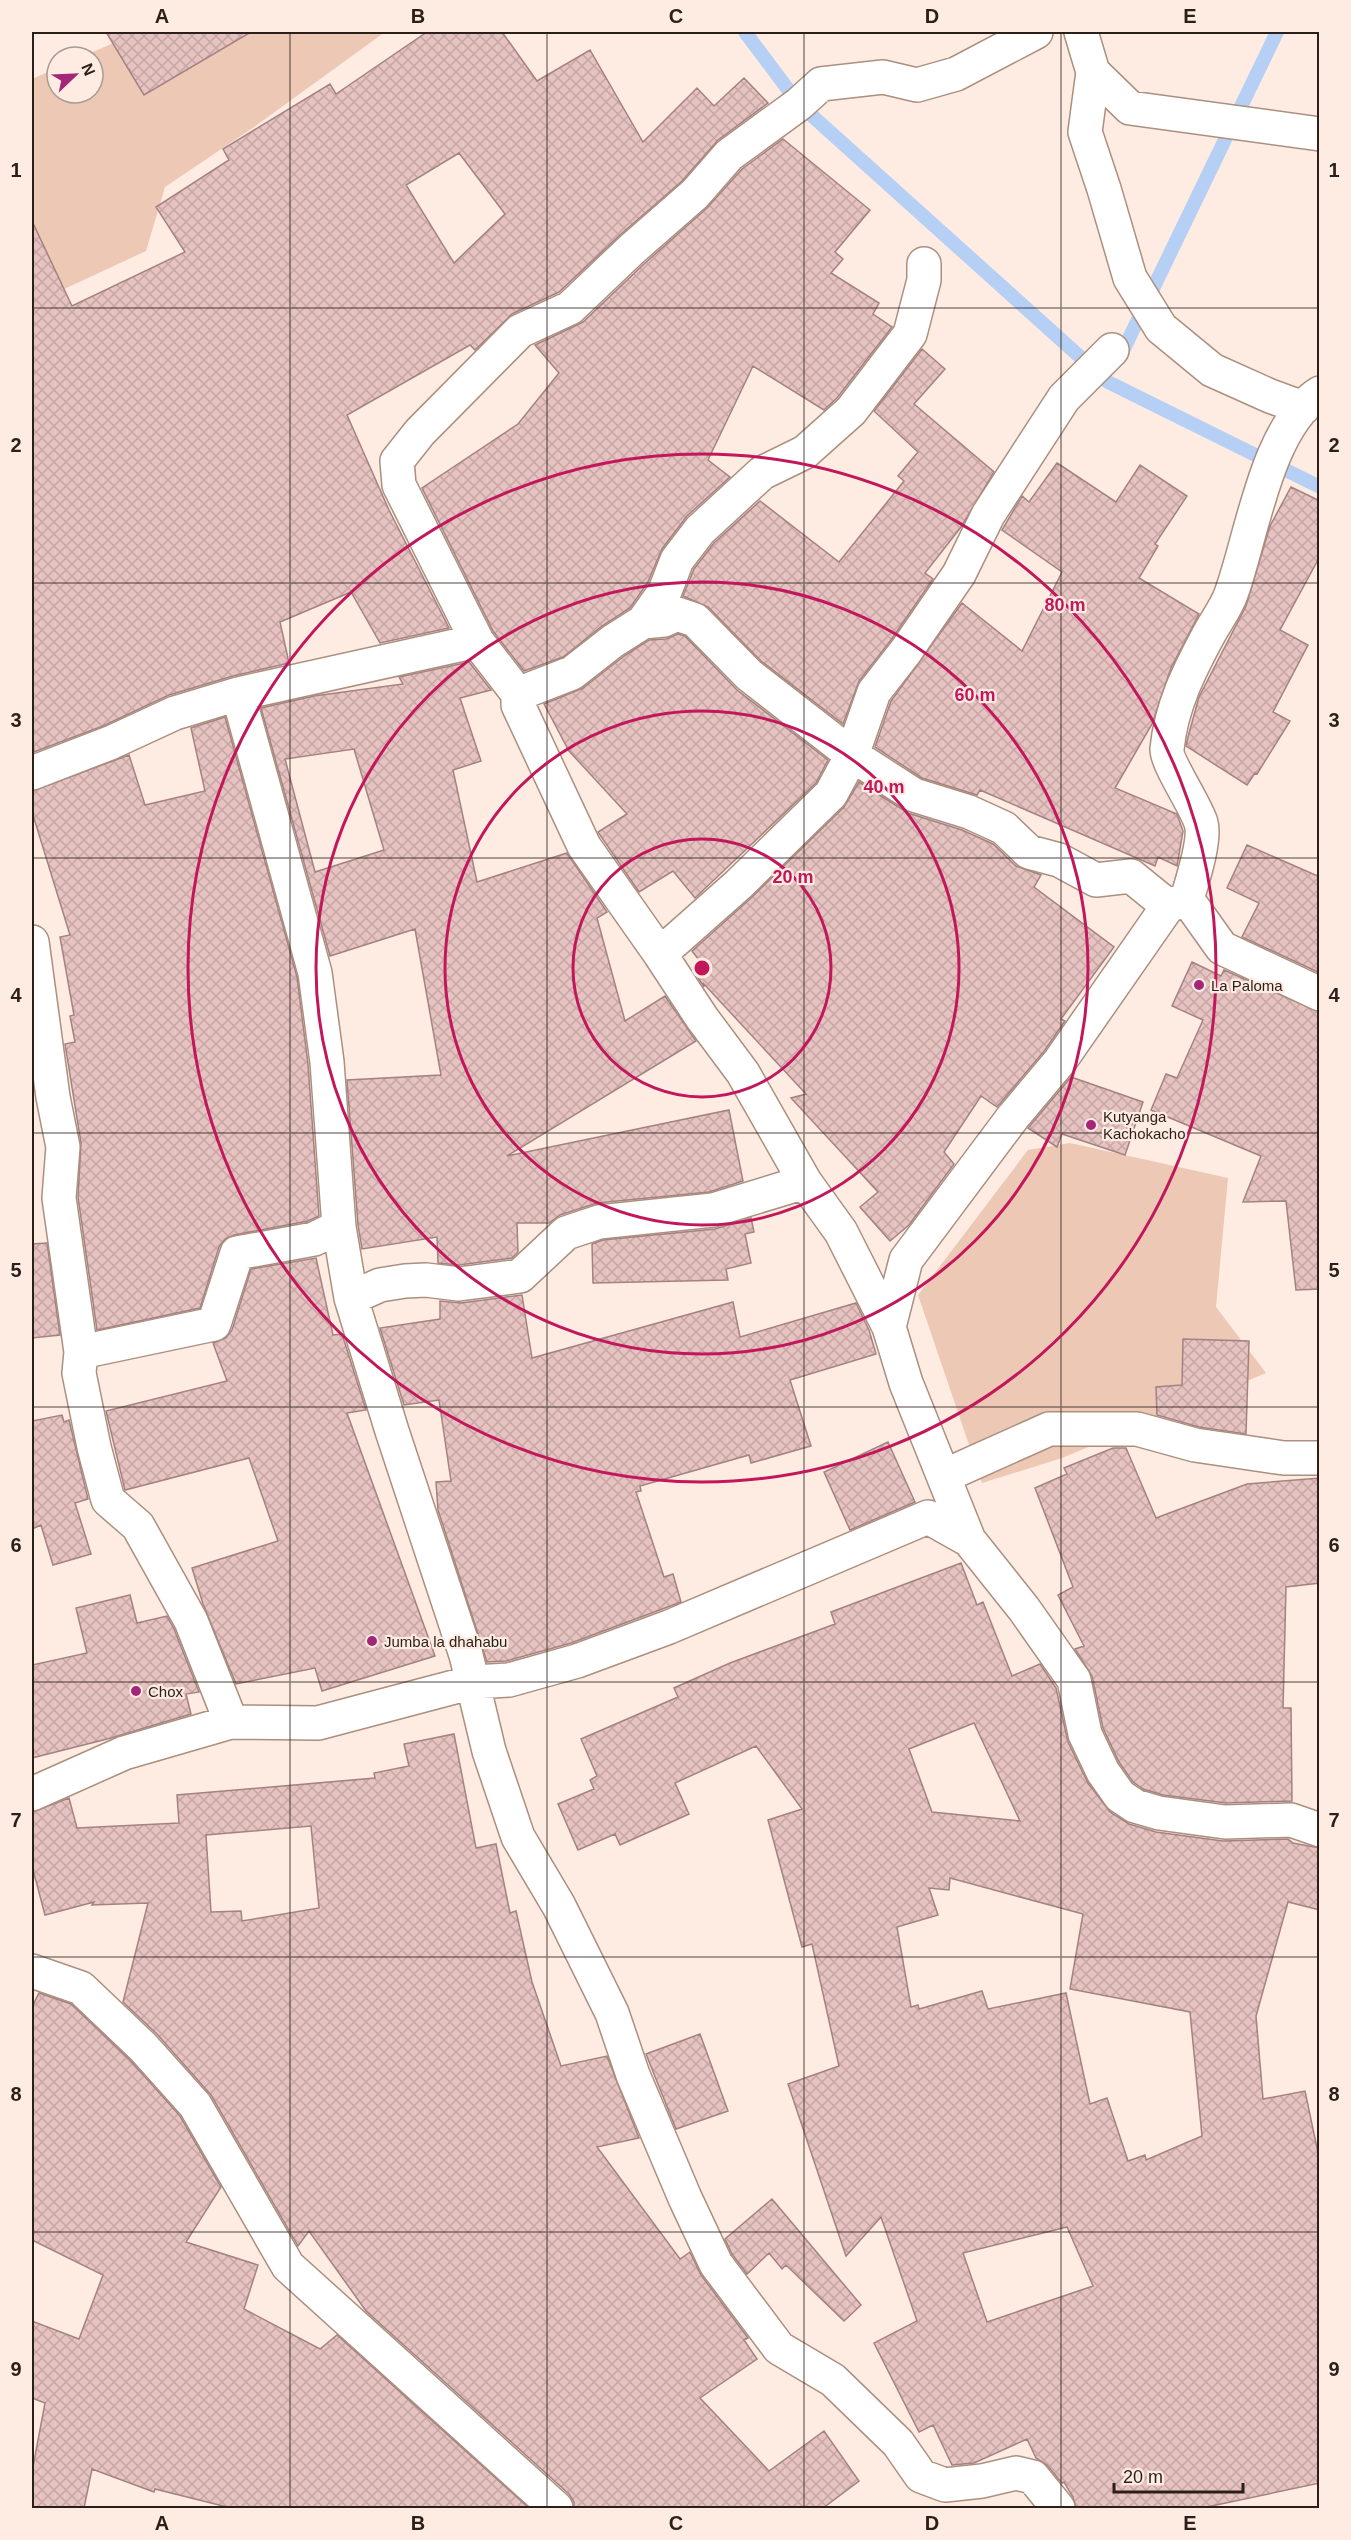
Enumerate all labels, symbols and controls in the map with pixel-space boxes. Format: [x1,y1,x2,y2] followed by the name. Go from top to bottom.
[155,5,169,27] text: A
[411,5,425,27] text: B
[669,5,683,27] text: C
[925,5,939,27] text: D
[1183,5,1197,27] text: E
[45,45,105,105] north arrow
[78,61,98,78] text: N
[10,159,22,181] text: 1
[1328,159,1340,181] text: 1
[10,434,22,456] text: 2
[1328,434,1340,456] text: 2
[1044,595,1086,615] text: 80 m
[954,685,996,705] text: 60 m
[10,709,22,731] text: 3
[1328,709,1340,731] text: 3
[863,777,905,797] text: 40 m
[772,867,814,887] text: 20 m
[692,958,712,978] centre of rings
[1211,977,1283,994] place label: La Paloma
[1192,978,1206,992] marker: La Paloma
[10,984,22,1006] text: 4
[1328,984,1340,1006] text: 4
[1103,1108,1186,1142] place label: Kutyanga Kachokacho
[1084,1118,1098,1132] marker: Kutyanga Kachokacho
[10,1259,22,1281] text: 5
[1328,1259,1340,1281] text: 5
[10,1534,22,1556] text: 6
[1328,1534,1340,1556] text: 6
[384,1633,507,1650] place label: Jumba la dhahabu
[365,1634,379,1648] marker: Jumba la dhahabu
[148,1683,184,1700] place label: Chox
[129,1684,143,1698] marker: Chox
[10,1809,22,1831] text: 7
[1328,1809,1340,1831] text: 7
[10,2083,22,2105] text: 8
[1328,2083,1340,2105] text: 8
[10,2358,22,2380] text: 9
[1328,2358,1340,2380] text: 9
[1114,2456,1243,2494] scale bar
[1123,2467,1163,2487] text: 20 m
[155,2512,169,2534] text: A
[411,2512,425,2534] text: B
[669,2512,683,2534] text: C
[925,2512,939,2534] text: D
[1183,2512,1197,2534] text: E

